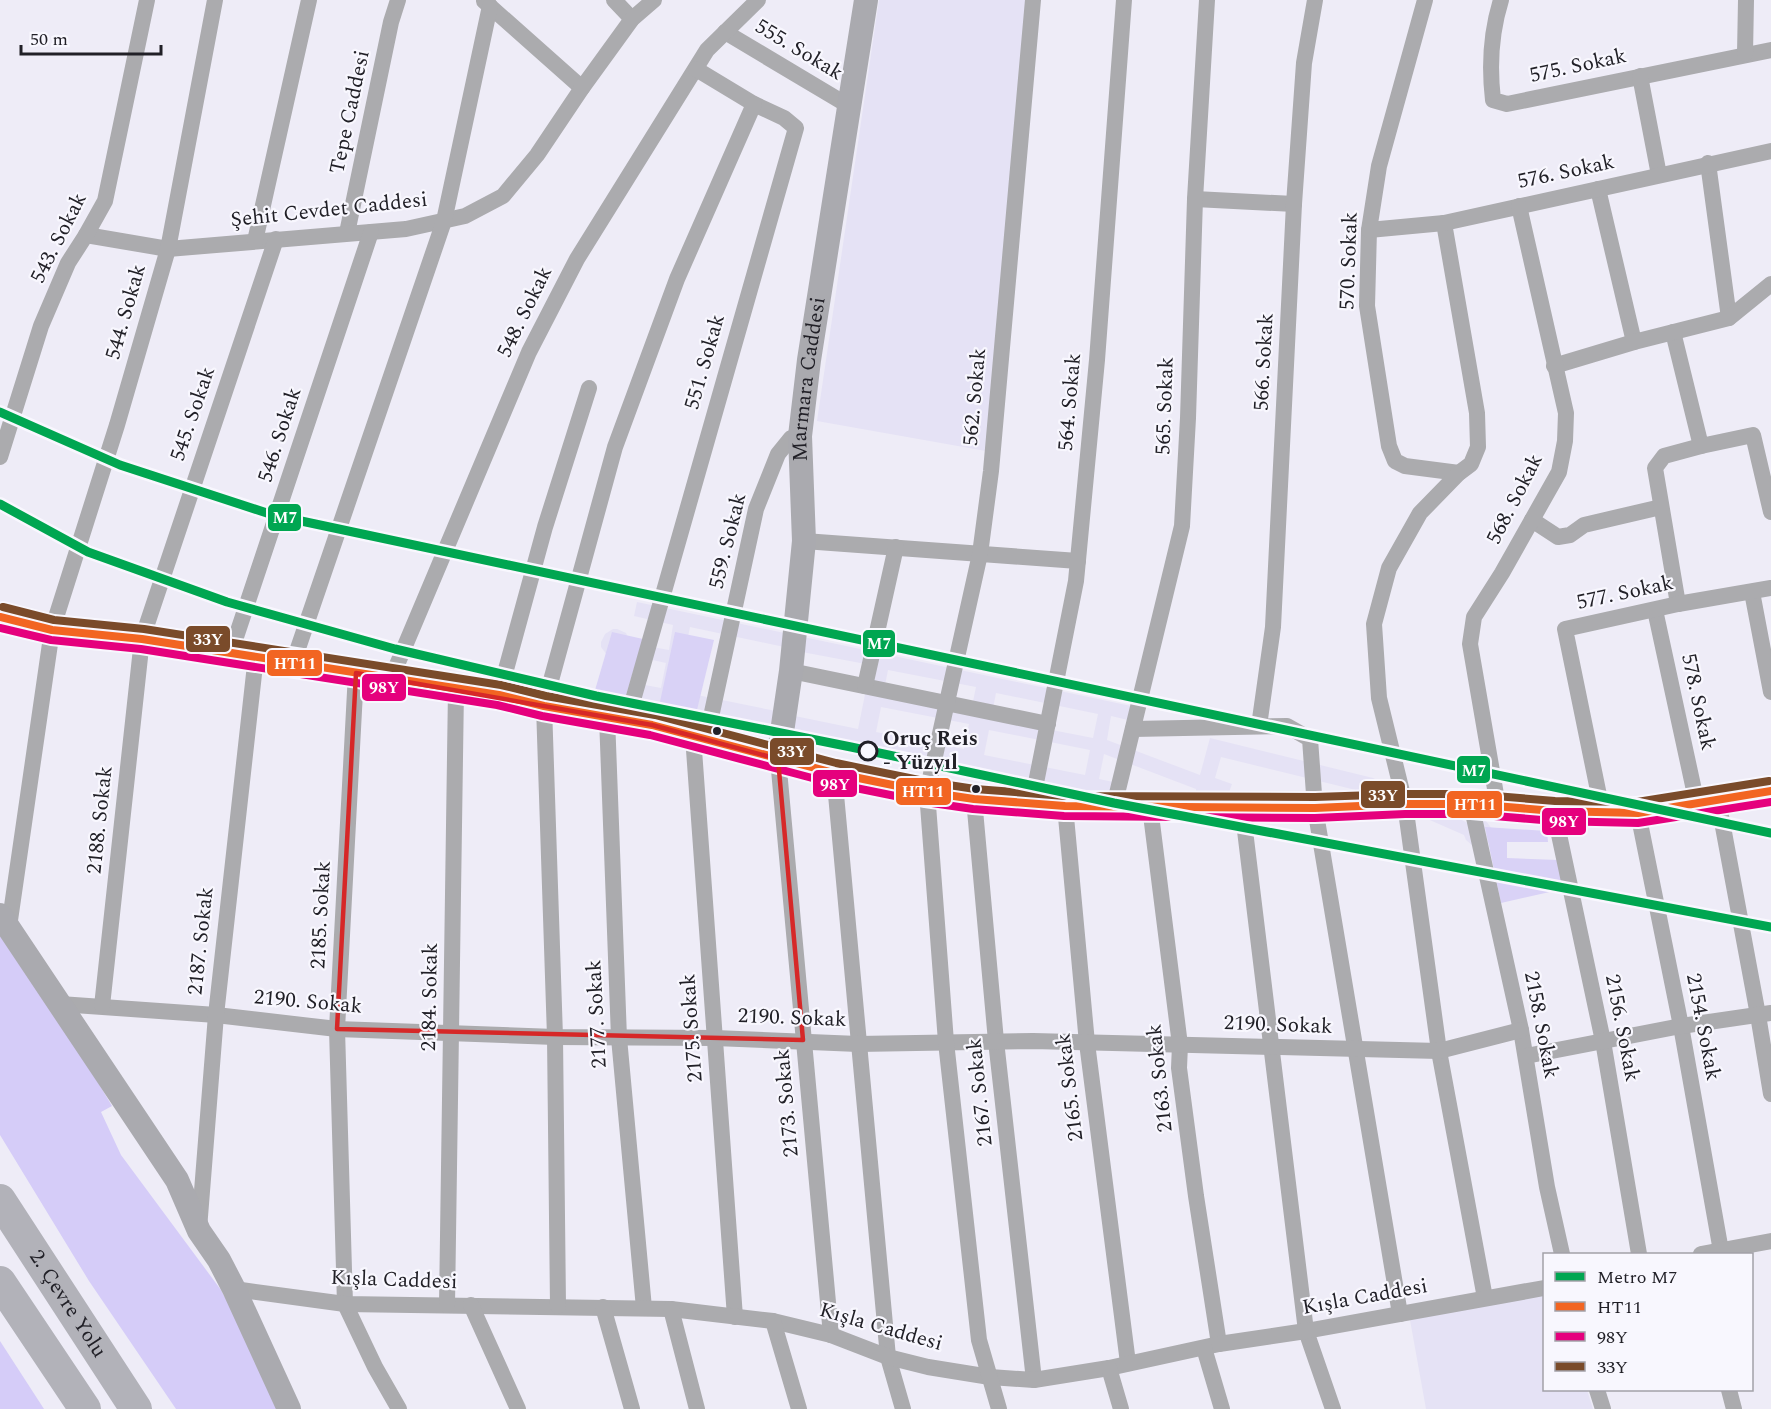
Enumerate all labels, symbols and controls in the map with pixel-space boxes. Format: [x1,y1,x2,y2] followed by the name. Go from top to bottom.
[749,11,850,89] street label: 555. Sokak
[21,18,160,56] scale bar
[30,26,68,53] text: 50 m
[1527,40,1630,92] street label: 575. Sokak
[321,47,379,177] street label: Tepe Caddesi
[1515,146,1618,198] street label: 576. Sokak
[229,184,429,236] street label: Şehit Cevdet Caddesi
[22,187,96,289] street label: 543. Sokak
[1331,211,1367,311] street label: 570. Sokak
[97,260,155,364] street label: 544. Sokak
[489,261,561,363] street label: 548. Sokak
[784,295,835,462] street label: Marmara Caddesi
[676,310,734,414] street label: 551. Sokak
[1245,312,1283,412] street label: 566. Sokak
[955,346,995,447] street label: 562. Sokak
[1050,351,1090,452] street label: 564. Sokak
[1147,356,1183,456] street label: 565. Sokak
[162,362,224,466] street label: 545. Sokak
[250,383,310,487] street label: 546. Sokak
[1478,448,1552,550] street label: 568. Sokak
[701,489,755,593] street label: 559. Sokak
[267,503,302,532] line badge: M7
[273,506,297,530] text: M7
[1574,567,1677,619] street label: 577. Sokak
[185,625,231,653] line badge: 33Y
[193,628,223,652] text: 33Y
[862,629,896,658] line badge: M7
[867,632,891,656] text: M7
[266,649,323,677] line badge: HT11
[1672,651,1724,754] street label: 578. Sokak
[274,652,316,676] text: HT11
[361,673,407,702] line badge: 98Y
[369,676,399,700] text: 98Y
[883,723,978,779] place label: Oruç Reis - Yüzyıl
[711,725,723,737] unlabelled marker
[769,737,815,766] line badge: 33Y
[777,740,807,764] text: 33Y
[858,741,878,761] marker: Oruç Reis - Yüzyıl
[1456,755,1491,784] line badge: M7
[1462,759,1486,783] text: M7
[78,764,122,876] street label: 2188. Sokak
[812,769,858,798] line badge: 98Y
[820,773,850,797] text: 98Y
[895,777,952,806] line badge: HT11
[902,780,944,804] text: HT11
[1360,780,1406,809] line badge: 33Y
[970,783,982,795] unlabelled marker
[1368,784,1398,808] text: 33Y
[1446,790,1503,819] line badge: HT11
[1454,793,1496,817] text: HT11
[1541,807,1587,836] line badge: 98Y
[1549,810,1579,834] text: 98Y
[302,860,340,970] street label: 2185. Sokak
[179,885,223,997] street label: 2187. Sokak
[413,942,447,1052] street label: 2184. Sokak
[578,959,616,1069] street label: 2177. Sokak
[1515,969,1567,1082] street label: 2158. Sokak
[1677,971,1729,1084] street label: 2154. Sokak
[672,972,712,1083] street label: 2175. Sokak
[1596,972,1648,1085] street label: 2156. Sokak
[252,981,364,1023] street label: 2190. Sokak
[737,1000,847,1036] street label: 2190. Sokak
[1223,1007,1333,1043] street label: 2190. Sokak
[1138,1022,1182,1134] street label: 2163. Sokak
[1047,1031,1093,1143] street label: 2165. Sokak
[958,1036,1002,1148] street label: 2167. Sokak
[766,1047,808,1159] street label: 2173. Sokak
[21,1244,115,1364] street label: 2. Çevre Yolu
[1543,1253,1753,1391] legend
[330,1262,458,1298] street label: Kışla Caddesi
[1597,1264,1677,1291] text: Metro M7
[1300,1270,1430,1324] street label: Kışla Caddesi
[816,1294,946,1360] street label: Kışla Caddesi
[1597,1294,1642,1321] text: HT11
[1597,1324,1628,1351] text: 98Y
[1597,1354,1628,1381] text: 33Y

